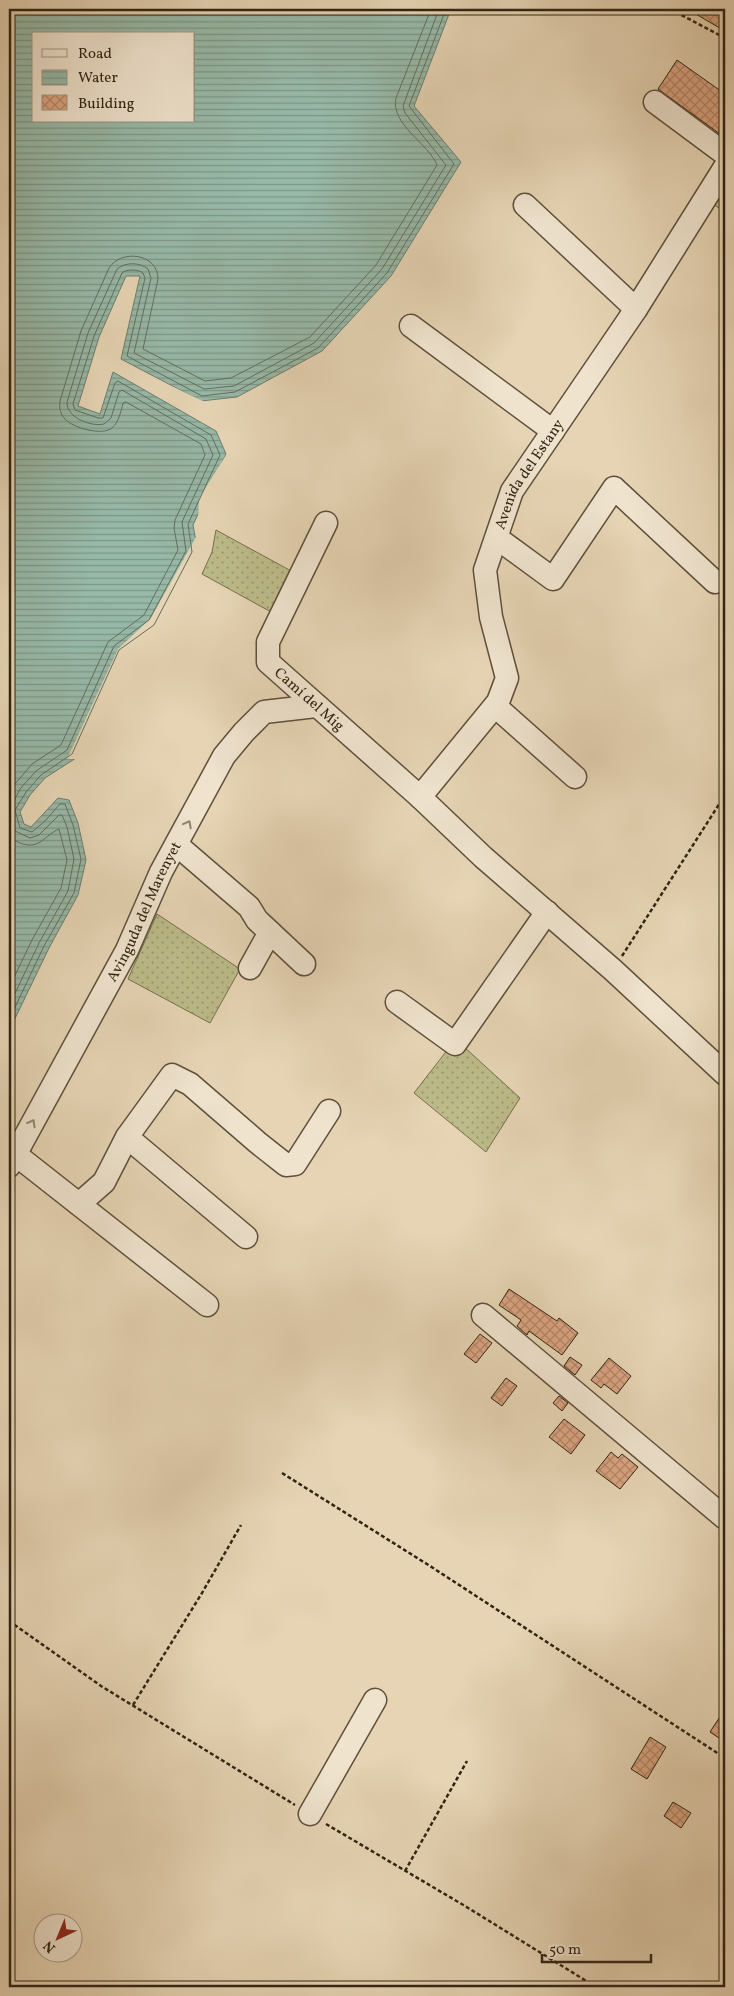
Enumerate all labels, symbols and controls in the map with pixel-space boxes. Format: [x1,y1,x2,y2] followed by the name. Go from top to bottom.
[32,32,195,122] legend
[78,44,112,65] text: Road
[78,68,118,89] text: Water
[78,94,135,115] text: Building
[491,416,570,533] street label: Avenida del Estany
[269,663,348,737] street label: Camí del Mig
[182,821,192,830] one-way arrow
[103,839,187,986] street label: Avinguda del Marenyet
[26,1120,36,1129] one-way arrow
[32,1914,82,1964] north arrow
[542,1931,650,1963] scale bar
[40,1936,60,1957] text: N
[549,1940,581,1961] text: 50 m

